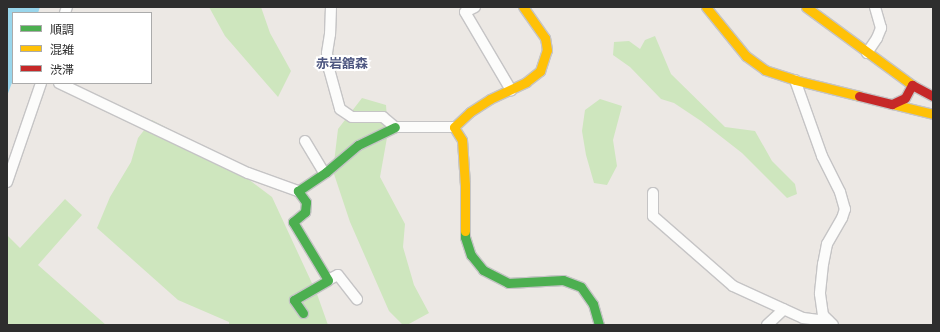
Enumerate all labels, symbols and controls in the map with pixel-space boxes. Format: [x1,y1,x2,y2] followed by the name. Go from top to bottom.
[12,12,152,84] legend
[50,23,74,37] text: 順調
[50,43,74,57] text: 混雑
[316,56,368,72] district label: 赤岩舘森
[50,63,74,77] text: 渋滞

